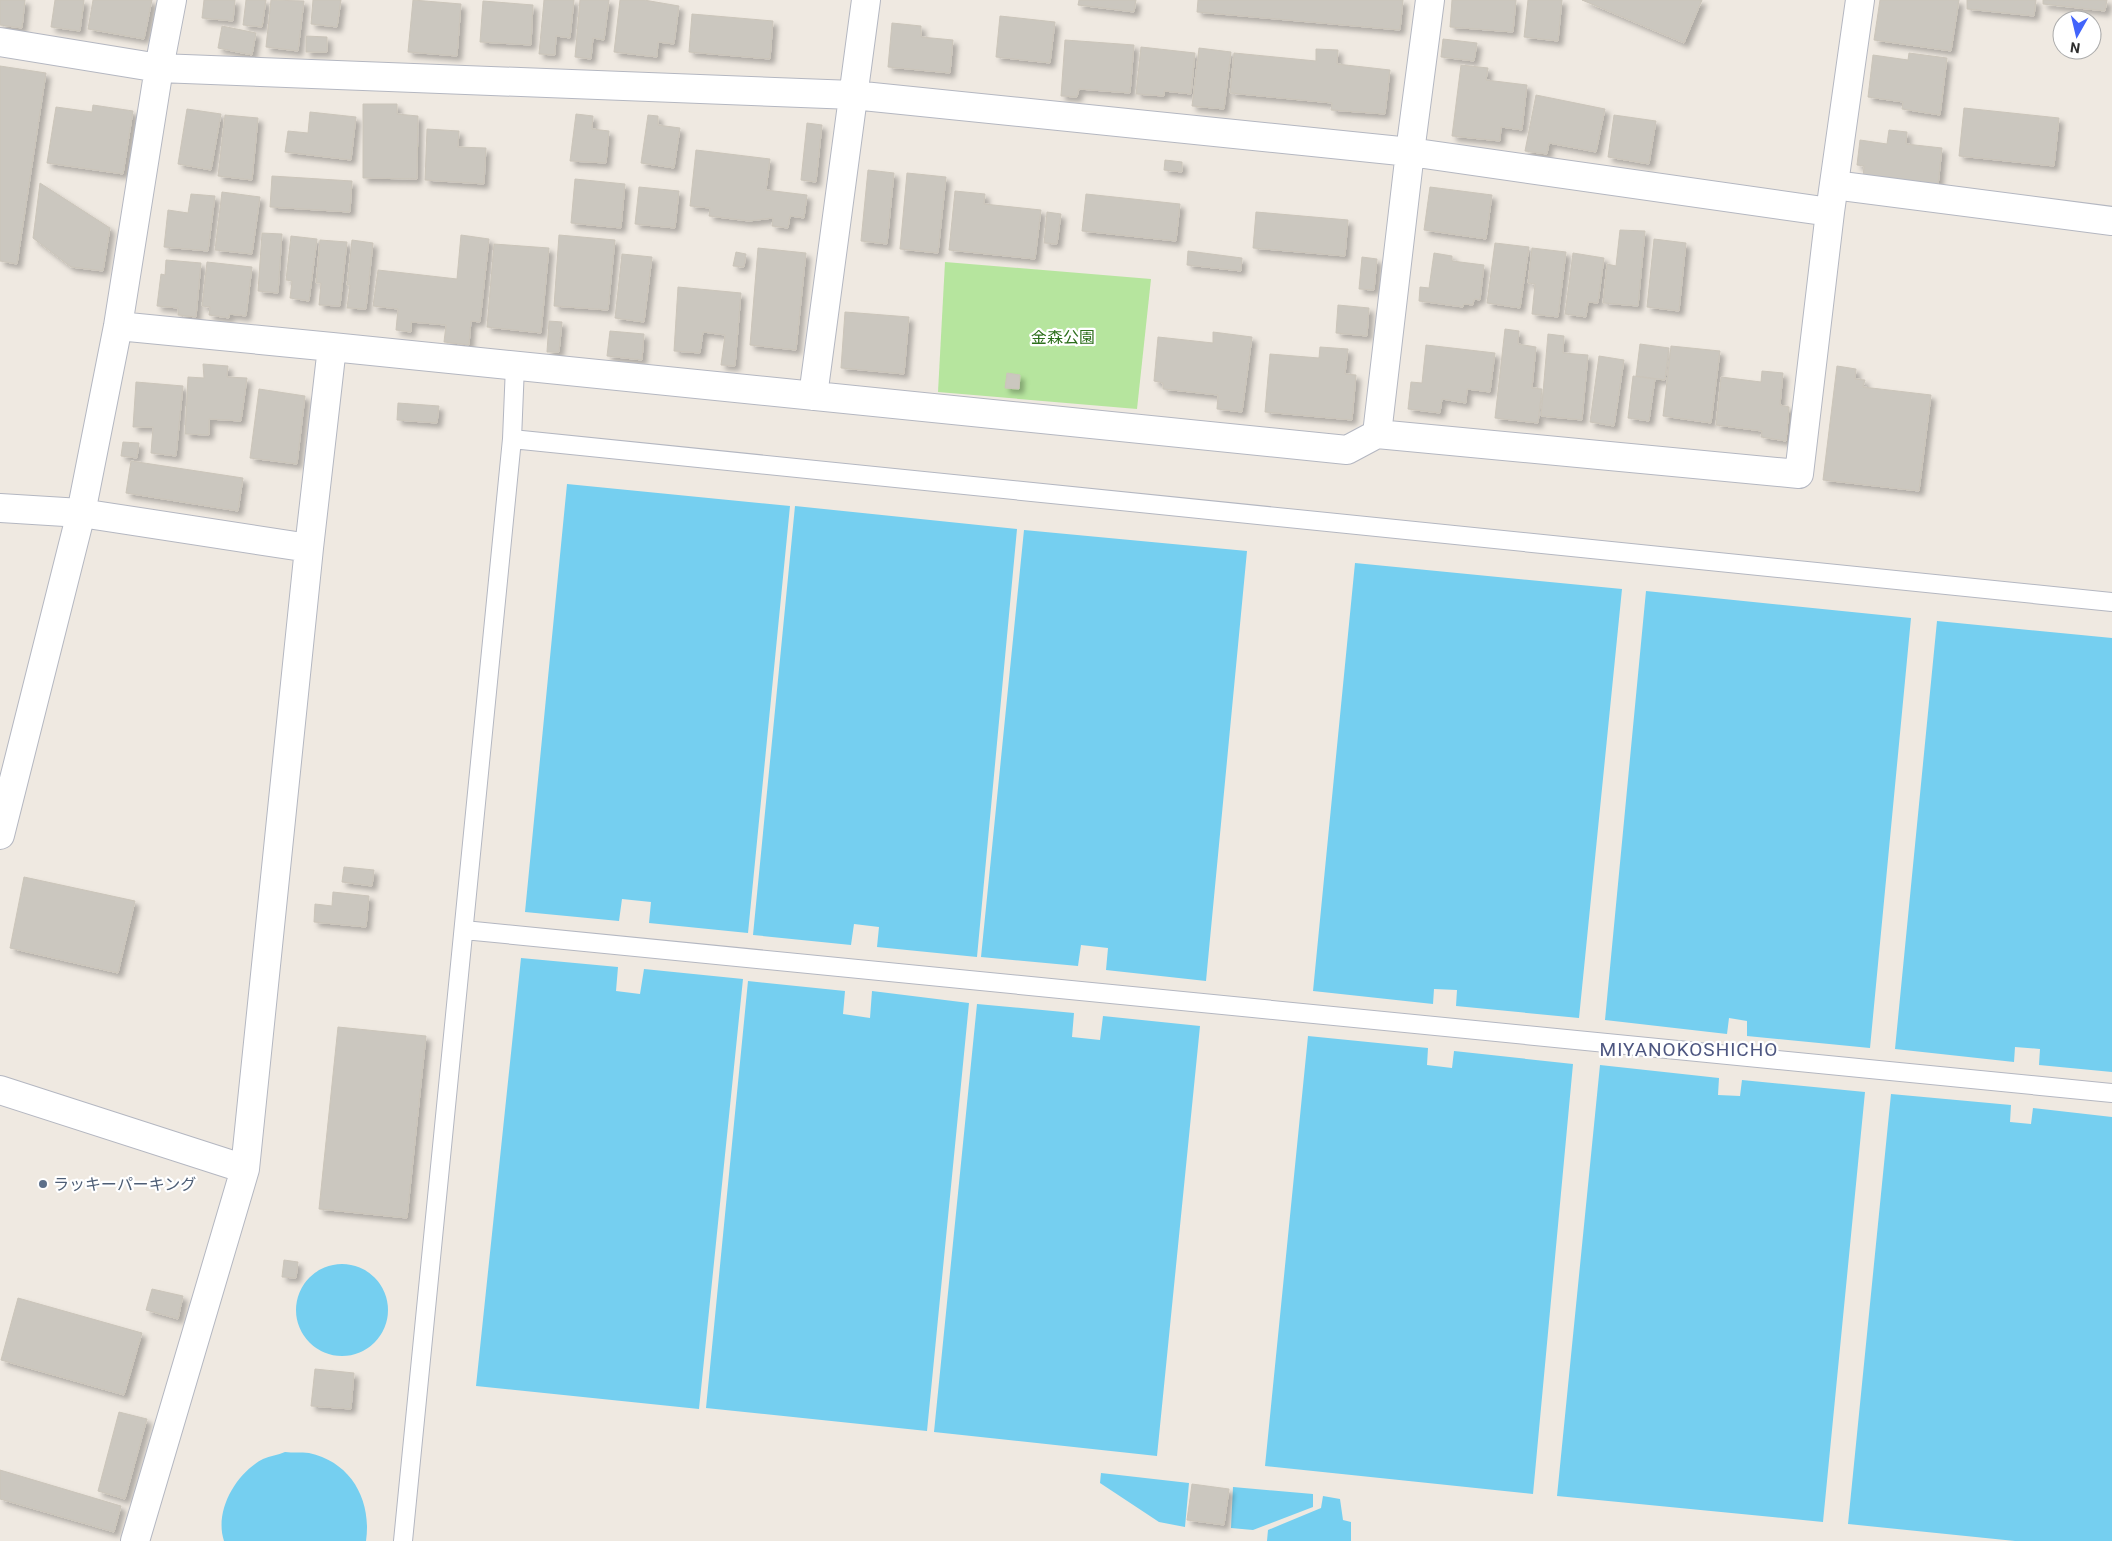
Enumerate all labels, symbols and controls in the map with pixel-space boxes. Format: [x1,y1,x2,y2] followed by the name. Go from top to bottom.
[2052,10,2102,60] north arrow
[2069,39,2081,56] text: N
[1031,328,1095,347] park label: 金森公園
[1600,1038,1778,1061] district label: MIYANOKOSHICHO
[53,1175,196,1194] place label: ラッキーパーキング
[37,1178,49,1190] marker: ラッキーパーキング

